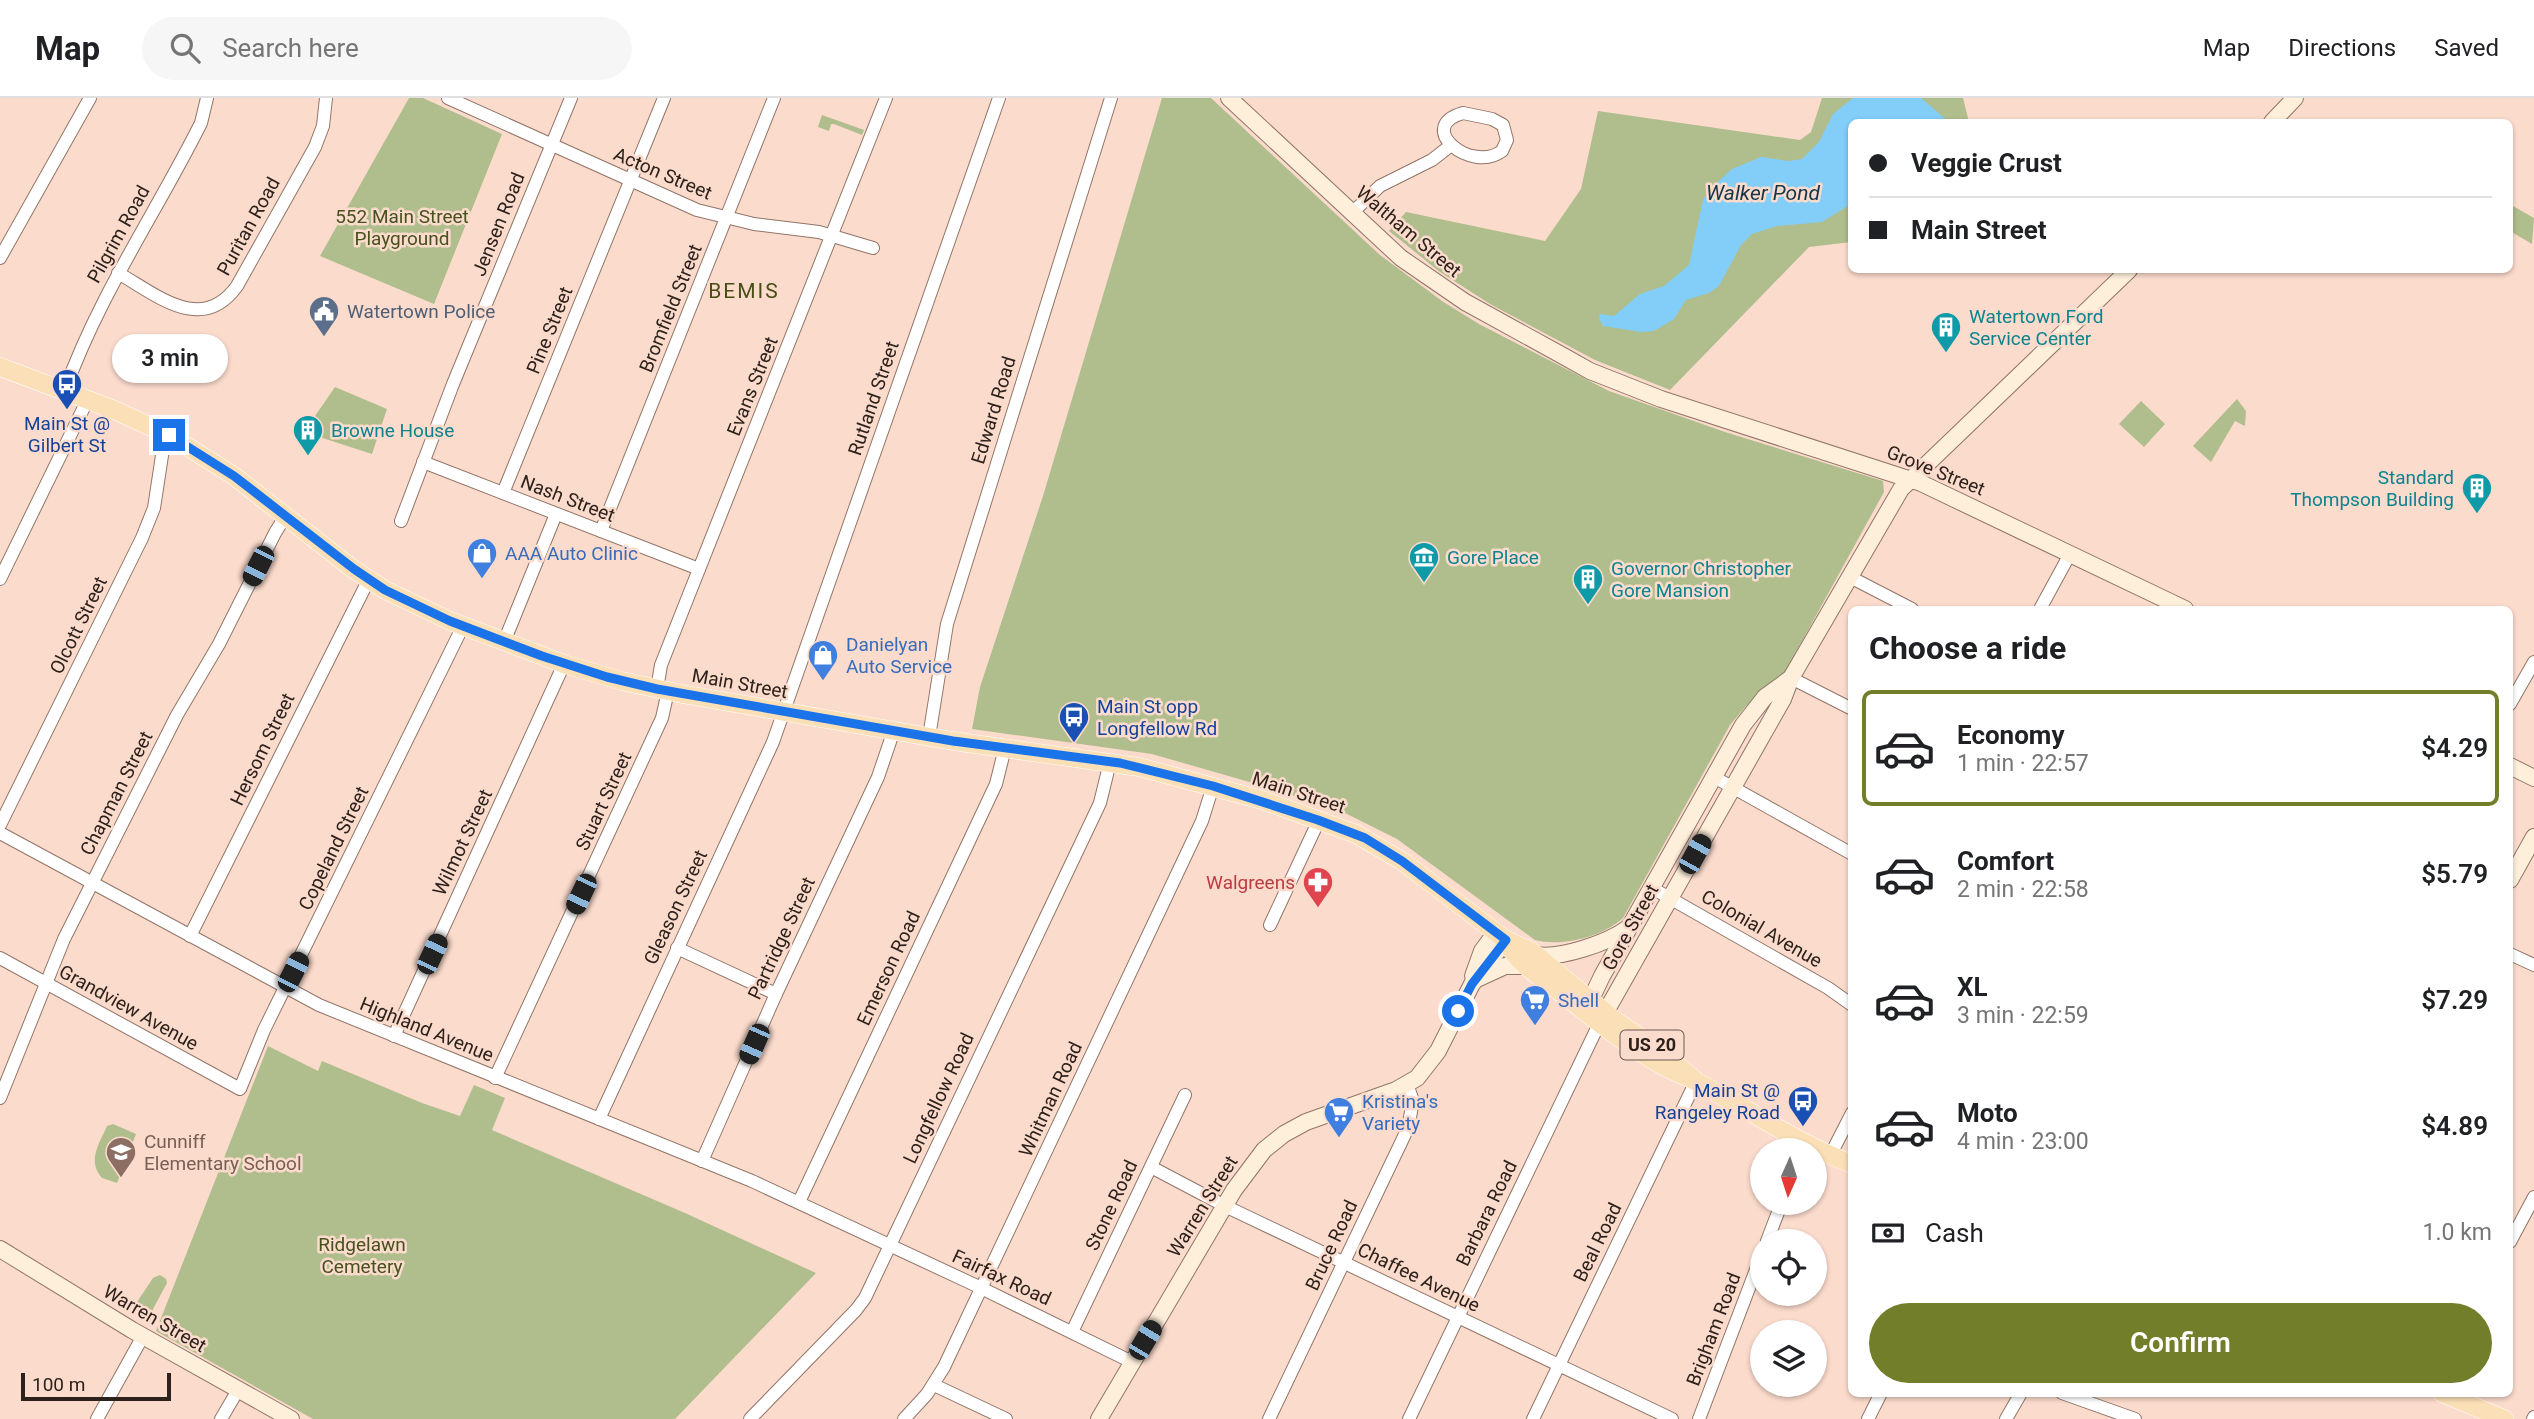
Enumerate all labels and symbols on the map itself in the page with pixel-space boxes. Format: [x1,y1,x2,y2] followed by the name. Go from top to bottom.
[610,142,715,204] street label: Acton Street
[467,169,530,279] street label: Jensen Road
[212,173,285,279] street label: Puritan Road
[82,181,155,287] street label: Pilgrim Road
[1351,181,1466,282] street label: Waltham Street
[1706,181,1820,205] water label: Walker Pond
[335,205,469,250] park label: 552 Main Street Playground
[634,241,707,376] street label: Bromfield Street
[708,279,780,303] district label: BEMIS
[522,283,577,377] street label: Pine Street
[307,294,341,338] public building icon: Watertown Police
[347,300,495,323] place label: Watertown Police
[1969,305,2104,350] place label: Watertown Ford Service Center
[1929,310,1963,354] building icon: Watertown Ford Service Center
[722,333,783,439] street label: Evans Street
[111,334,227,382] callout: 3 min
[843,338,904,458] street label: Rutland Street
[966,354,1021,467] street label: Edward Road
[50,367,84,411] bus stop icon: Main St @ Gilbert St
[24,412,110,457] place label: Main St @ Gilbert St
[291,413,325,457] building icon: Browne House
[153,419,185,451] route end
[331,419,454,442] place label: Browne House
[1883,440,1988,501] street label: Grove Street
[2290,466,2454,511] place label: Standard Thompson Building
[517,470,618,527] street label: Nash Street
[2460,471,2494,515] building icon: Standard Thompson Building
[465,536,499,580] shop icon: AAA Auto Clinic
[1407,540,1441,584] museum icon: Gore Place
[505,542,638,565] place label: AAA Auto Clinic
[240,543,277,589] car
[1447,546,1539,569] place label: Gore Place
[1611,557,1791,602] place label: Governor Christopher Gore Mansion
[1571,562,1605,606] building icon: Governor Christopher Gore Mansion
[45,573,112,678] street label: Olcott Street
[846,633,952,678] place label: Danielyan Auto Service
[806,638,840,682] shop icon: Danielyan Auto Service
[690,664,790,703] street label: Main Street
[225,689,300,809] street label: Hersom Street
[1097,695,1217,740] place label: Main St opp Longfellow Rd
[1057,700,1091,744] bus stop icon: Main St opp Longfellow Rd
[75,727,158,859] street label: Chapman Street
[571,748,636,854] street label: Stuart Street
[1249,767,1348,818] street label: Main Street
[294,783,373,914] street label: Copeland Street
[428,785,497,899] street label: Wilmot Street
[1676,831,1715,877] car
[639,846,712,968] street label: Gleason Street
[1301,865,1335,909] pharmacy icon: Walgreens
[563,871,600,917] car
[1206,871,1295,894] place label: Walgreens
[743,873,820,1003] street label: Partridge Street
[1597,880,1664,974] street label: Gore Street
[1697,885,1826,972] street label: Colonial Avenue
[852,907,925,1029] street label: Emerson Road
[414,931,451,977] car
[275,949,312,995] car
[55,960,202,1055] street label: Grandview Avenue
[1518,983,1552,1027] supermarket icon: Shell
[1558,989,1599,1012] place label: Shell
[357,992,497,1067] street label: Highland Avenue
[1442,995,1474,1027] route start
[736,1021,773,1067] car
[898,1029,979,1167] street label: Longfellow Road
[1620,1030,1684,1060] road number: US 20
[1014,1038,1087,1160] street label: Whitman Road
[1655,1079,1780,1124] place label: Main St @ Rangeley Road
[1786,1084,1820,1128] bus stop icon: Main St @ Rangeley Road
[1362,1090,1438,1135] place label: Kristina's Variety
[1322,1095,1356,1139] supermarket icon: Kristina's Variety
[144,1130,302,1175] place label: Cunniff Elementary School
[104,1135,138,1179] school or university icon: Cunniff Elementary School
[1750,1138,1827,1214] north arrow
[1162,1151,1243,1261] street label: Warren Street
[1081,1156,1142,1254] street label: Stone Road
[1451,1157,1522,1270] street label: Barbara Road
[1301,1196,1362,1294] street label: Bruce Road
[1568,1199,1626,1286] street label: Beal Road
[318,1233,406,1278] park label: Ridgelawn Cemetery
[1354,1238,1484,1317] street label: Chaffee Avenue
[949,1245,1055,1310] street label: Fairfax Road
[1681,1269,1746,1389] street label: Brigham Road
[99,1280,210,1357] street label: Warren Street
[1126,1317,1165,1363] car
[21,1370,172,1402] scale bar

